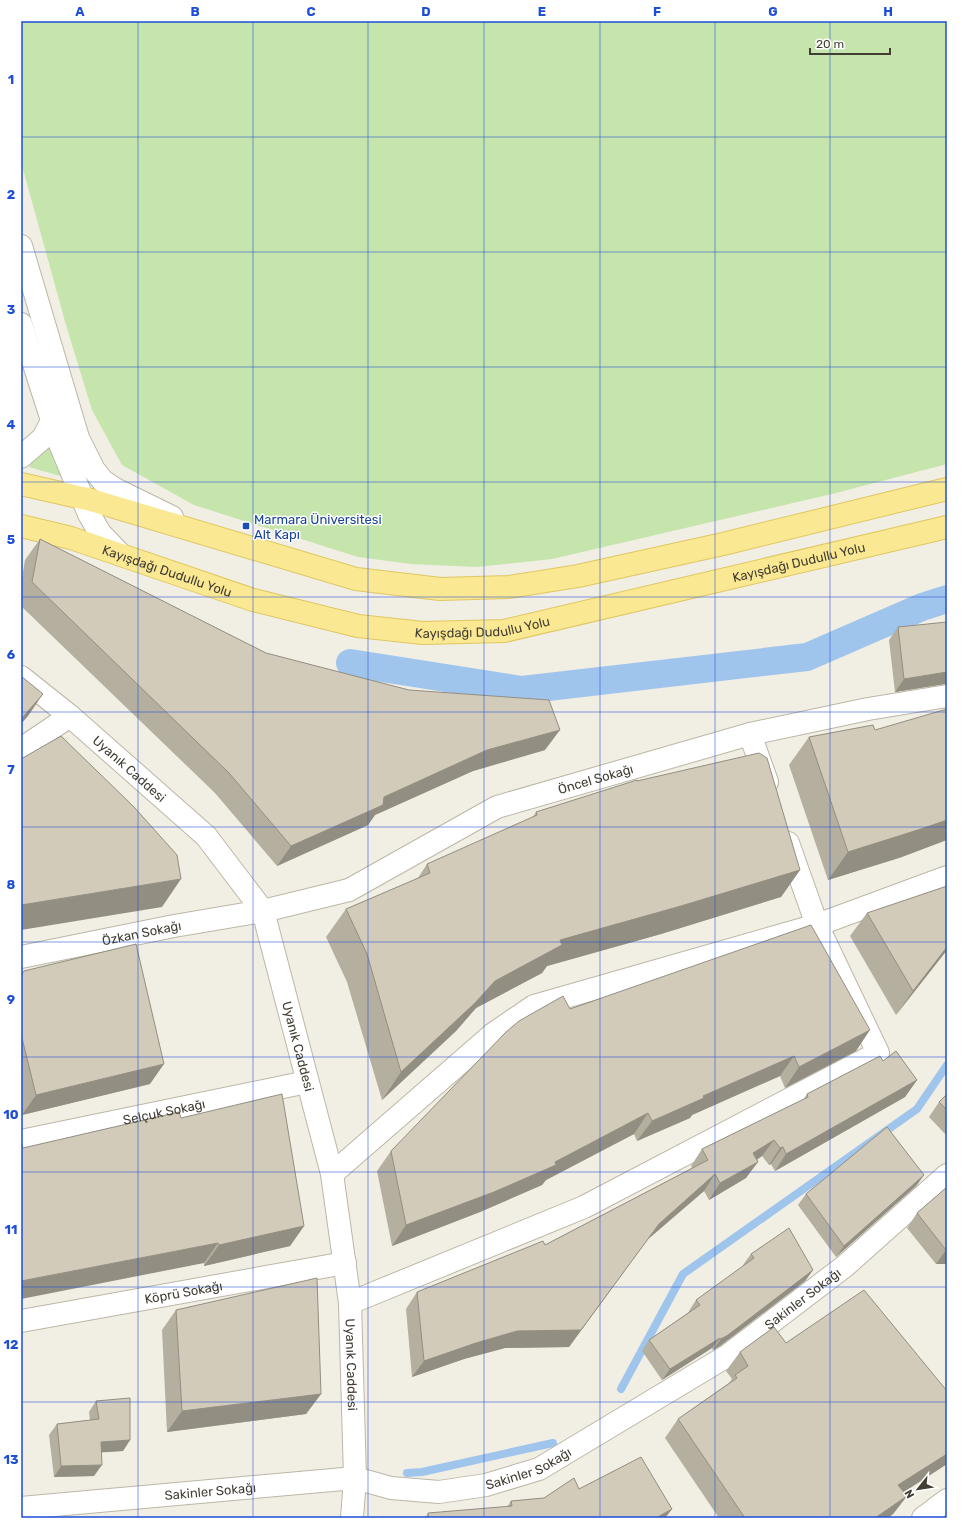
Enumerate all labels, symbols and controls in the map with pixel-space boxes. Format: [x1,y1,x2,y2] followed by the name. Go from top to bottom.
[75,4,85,19] text: A
[190,4,200,19] text: B
[306,4,316,19] text: C
[421,4,431,19] text: D
[538,4,546,19] text: E
[653,4,661,19] text: F
[768,4,778,19] text: G
[883,4,893,19] text: H
[810,30,890,56] scale bar
[816,37,844,51] text: 20 m
[8,72,14,87] text: 1
[7,187,15,202] text: 2
[7,302,16,317] text: 3
[7,417,16,432] text: 4
[254,512,382,542] place label: Marmara Üniversitesi Alt Kapı
[241,521,251,531] marker: Marmara Üniversitesi Alt Kapı
[7,532,15,547] text: 5
[731,539,867,585] street label: Kayışdağı Dudullu Yolu
[100,542,234,600] street label: Kayışdağı Dudullu Yolu
[414,614,551,641] street label: Kayışdağı Dudullu Yolu
[7,647,16,662] text: 6
[90,733,169,805] street label: Uyanık Caddesi
[556,761,635,797] street label: Öncel Sokağı
[7,762,15,777] text: 7
[7,877,16,892] text: 8
[101,918,182,948] street label: Özkan Sokağı
[7,992,15,1007] text: 9
[279,1000,317,1093] street label: Uyanık Caddesi
[122,1096,207,1128] street label: Selçuk Sokağı
[3,1107,19,1122] text: 10
[5,1222,17,1237] text: 11
[762,1265,844,1333] street label: Sakinler Sokağı
[143,1278,224,1307] street label: Köprü Sokağı
[342,1318,360,1411] street label: Uyanık Caddesi
[4,1337,18,1352] text: 12
[484,1444,574,1493] street label: Sakinler Sokağı
[3,1452,19,1467] text: 13
[898,1469,938,1509] north arrow
[164,1480,257,1503] street label: Sakinler Sokağı
[902,1487,917,1500] text: N

